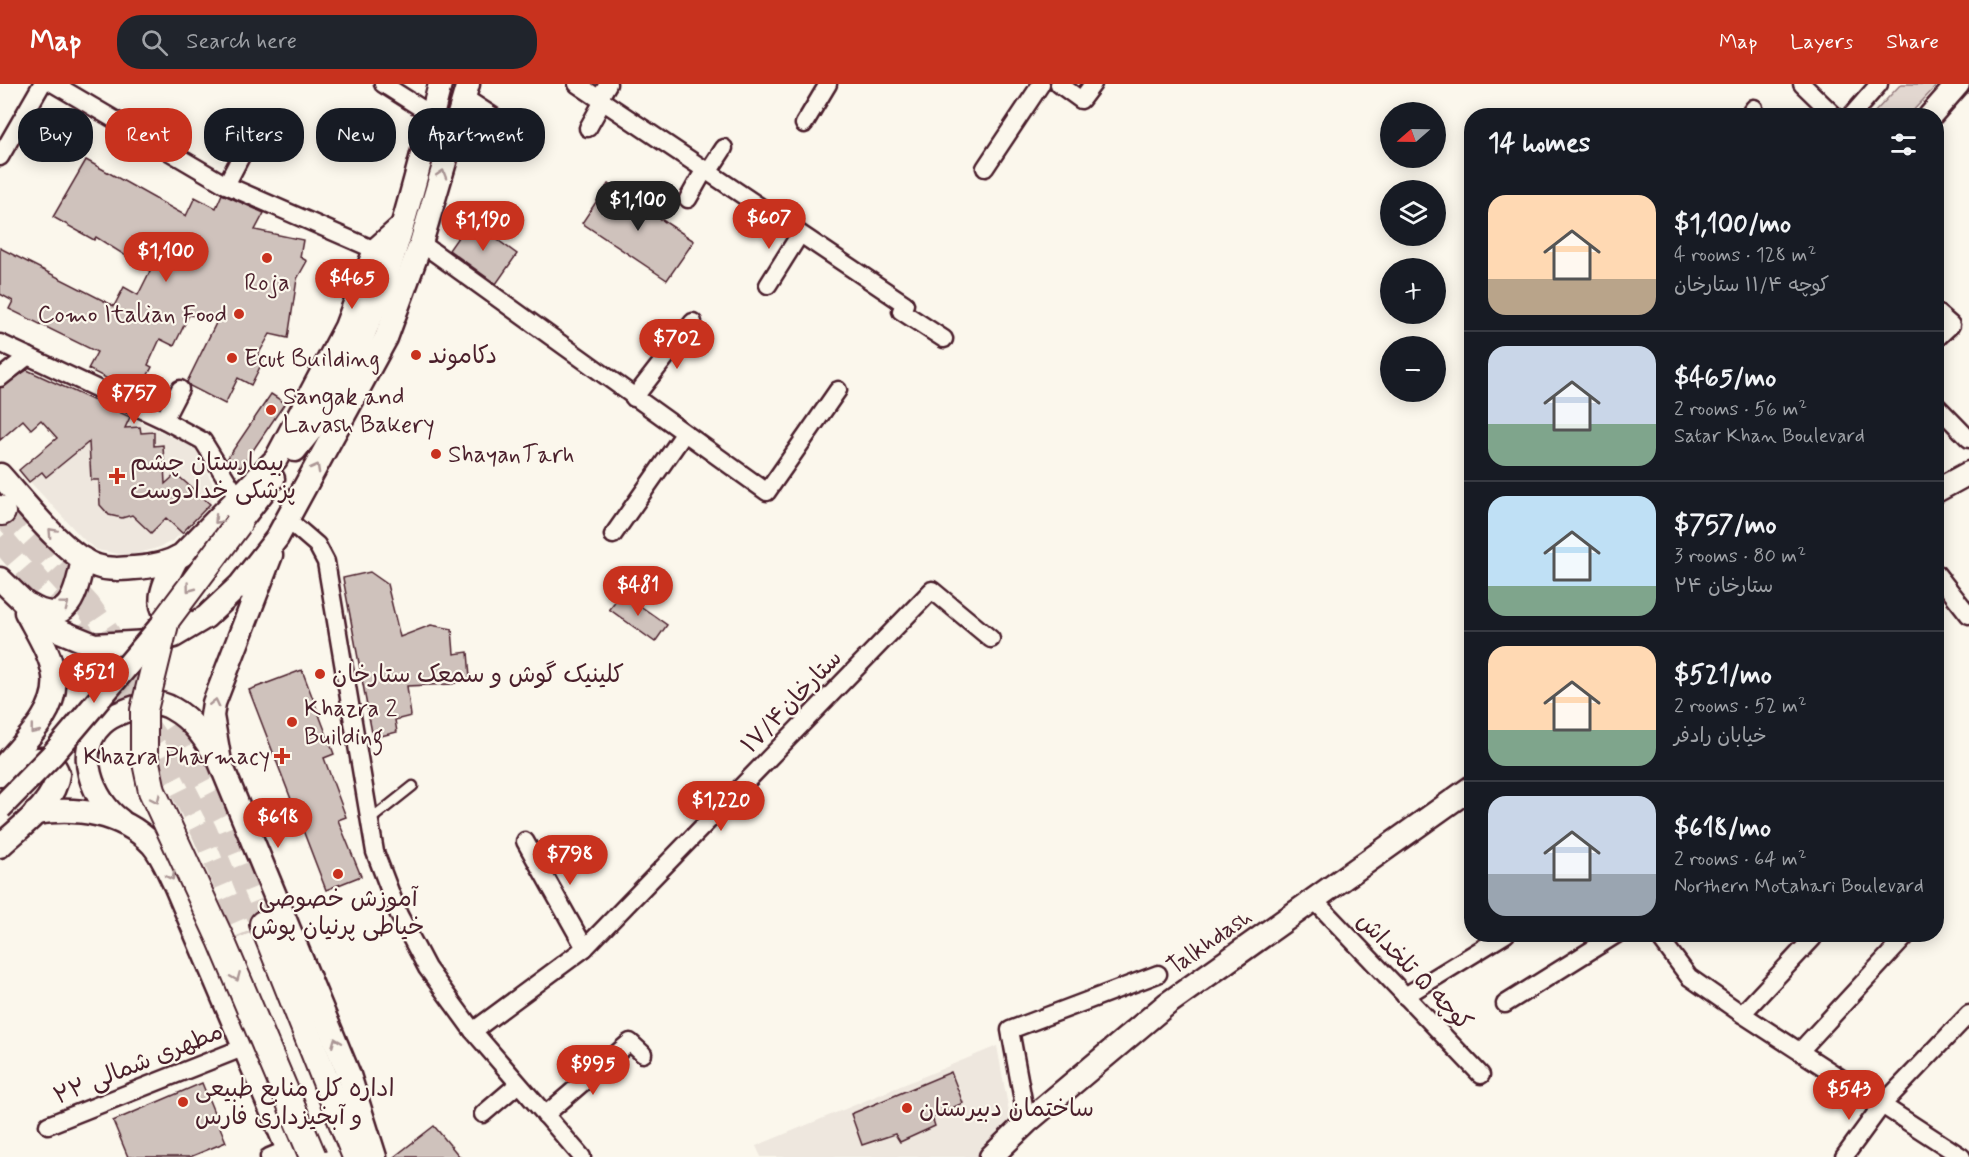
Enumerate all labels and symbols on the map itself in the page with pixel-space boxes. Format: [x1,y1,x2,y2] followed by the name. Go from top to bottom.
[1380,102,1446,168] north arrow
[435,169,447,180] one-way arrow
[589,181,687,232] pin: $1,100
[733,199,805,250] pin: $607
[434,201,532,252] pin: $1,190
[117,232,215,283] pin: $1,100
[260,251,274,265] marker: Roja
[316,259,388,310] pin: $465
[244,268,290,299] place label: Roja
[37,300,227,331] place label: Como Italian Food
[232,307,246,321] marker: Como Italian Food
[641,319,713,370] pin: $702
[428,341,497,372] place label: دکاموند
[244,344,380,375] place label: Ecut Building
[409,348,423,362] marker: دکاموند
[225,351,239,365] marker: Ecut Building
[98,374,170,425] pin: $757
[283,382,435,441] place label: Sangak and Lavash Bakery
[264,403,278,417] marker: Sangak and Lavash Bakery
[448,440,575,471] place label: ShayanTarh
[429,447,443,461] marker: ShayanTarh
[130,448,296,507] place label: بیمارستان چشم پزشکی خدادوست
[309,464,321,475] one-way arrow
[108,467,126,485] marker: بیمارستان چشم پزشکی خدادوست
[214,513,225,524] one-way arrow
[48,528,59,539] one-way arrow
[602,566,674,617] pin: $481
[186,581,197,592] one-way arrow
[59,601,70,612] one-way arrow
[735,644,849,761] street label: ستارخان۱۷/۴
[58,653,130,704] pin: $521
[332,660,624,691] place label: کلینیک گوش و سمعک ستارخان
[313,667,327,681] marker: کلینیک گوش و سمعک ستارخان
[304,694,398,756] place label: Khazra 2 Building
[208,698,221,708] one-way arrow
[285,715,299,729] marker: Khazra 2 Building
[30,723,41,734] one-way arrow
[83,742,270,773] place label: Khazra Pharmacy
[275,749,289,763] marker: Khazra Pharmacy
[672,781,770,832] pin: $1,220
[149,793,161,804] one-way arrow
[242,798,314,849] pin: $618
[534,835,606,886] pin: $798
[331,867,345,881] marker: آموزش خصوصی خیاطی پرنیان پوش
[164,870,175,880] one-way arrow
[251,884,425,943] place label: آموزش خصوصی خیاطی پرنیان پوش
[1161,902,1258,983] street label: Talkhdash
[1349,906,1479,1038] street label: کوچه ۵ تلخداش
[229,971,241,982] one-way arrow
[49,1016,228,1112] street label: مطهرى شمالى ۲۲
[331,1038,343,1049] one-way arrow
[557,1045,629,1096] pin: $995
[1813,1070,1885,1121] pin: $543
[195,1074,395,1133] place label: اداره کل منابع طبیعى و آبخیزدارى فارس
[919,1094,1094,1125] place label: ساختمان دبیرستان
[176,1095,190,1109] marker: اداره کل منابع طبیعى و آبخیزدارى فارس
[900,1101,914,1115] marker: ساختمان دبیرستان

